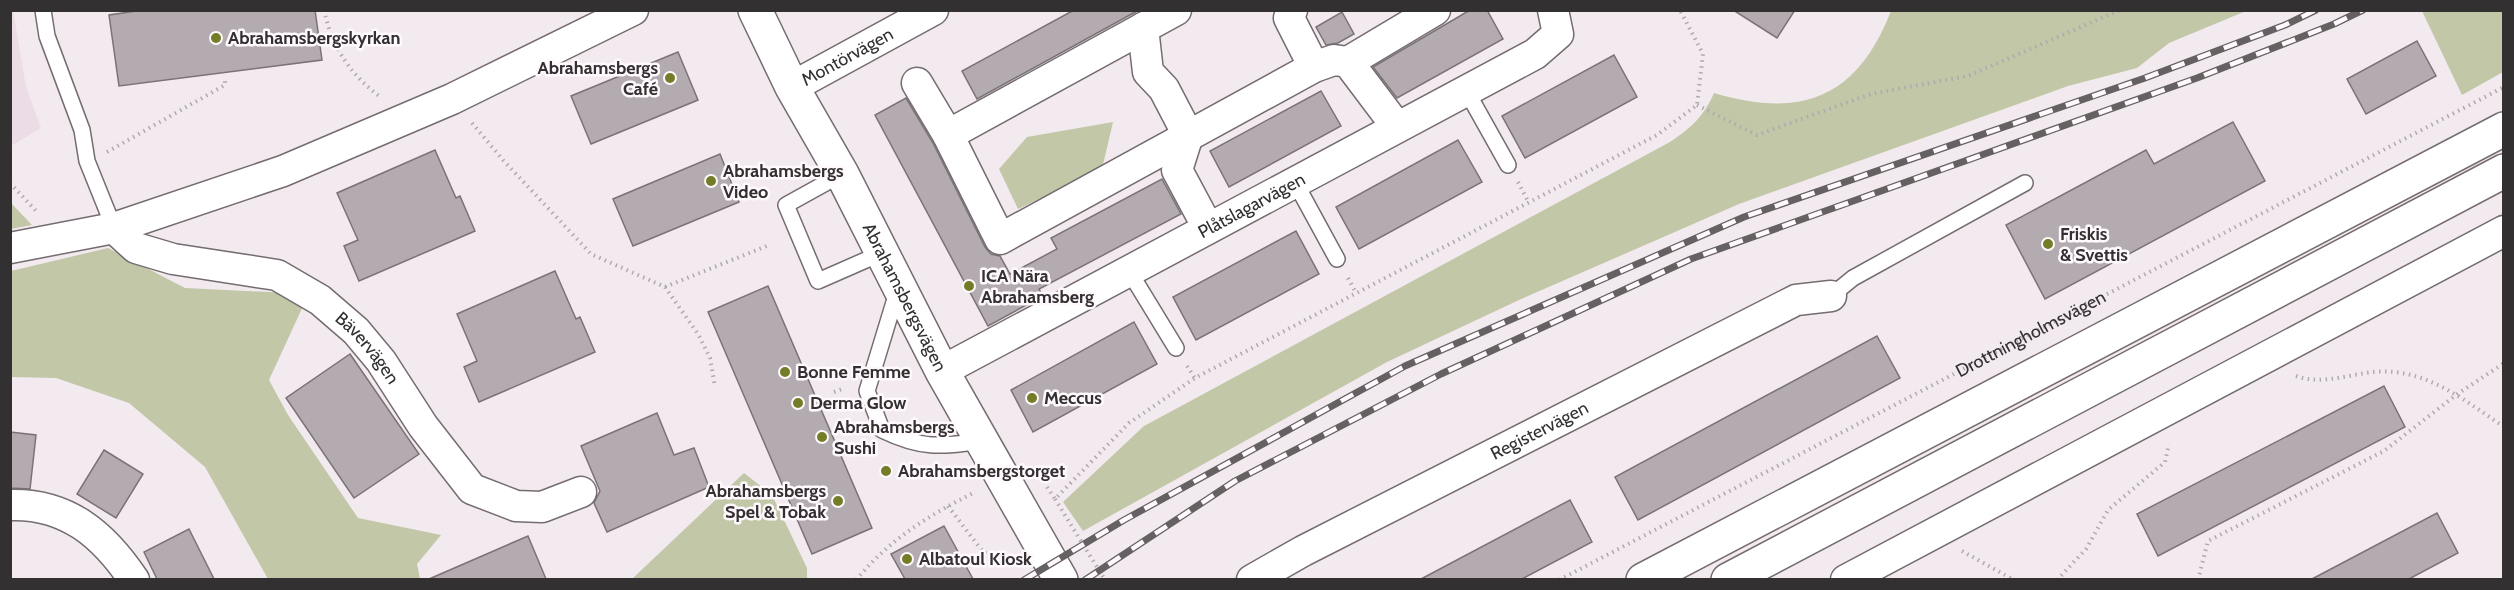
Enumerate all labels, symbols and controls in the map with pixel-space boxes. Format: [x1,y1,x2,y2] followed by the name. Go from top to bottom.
[797,23,897,91] street label: Montörvägen
[228,27,400,49] place label: Abrahamsbergskyrkan
[209,31,223,45] marker: Abrahamsbergskyrkan
[537,57,658,100] place label: Abrahamsbergs Café
[663,71,677,85] marker: Abrahamsbergs Café
[723,160,844,203] place label: Abrahamsbergs Video
[1194,168,1309,243] street label: Plåtslagarvägen
[704,174,718,188] marker: Abrahamsbergs Video
[858,219,951,375] street label: Abrahamsbergsvägen
[2060,223,2128,266] place label: Friskis & Svettis
[2041,237,2055,251] marker: Friskis & Svettis
[981,265,1094,308] place label: ICA Nära Abrahamsberg
[962,279,976,293] marker: ICA Nära Abrahamsberg
[1952,286,2109,382] street label: Drottningholmsvägen
[331,307,404,388] street label: Bävervägen
[797,361,910,383] place label: Bonne Femme
[778,365,792,379] marker: Bonne Femme
[1044,387,1102,409] place label: Meccus
[1025,391,1039,405] marker: Meccus
[810,392,906,414] place label: Derma Glow
[791,396,805,410] marker: Derma Glow
[1487,397,1592,465] street label: Registervägen
[834,416,955,459] place label: Abrahamsbergs Sushi
[815,430,829,444] marker: Abrahamsbergs Sushi
[898,460,1065,482] place label: Abrahamsbergstorget
[879,464,893,478] marker: Abrahamsbergstorget
[705,480,826,523] place label: Abrahamsbergs Spel & Tobak
[831,494,845,508] marker: Abrahamsbergs Spel & Tobak
[919,548,1032,570] place label: Albatoul Kiosk
[900,552,914,566] marker: Albatoul Kiosk

